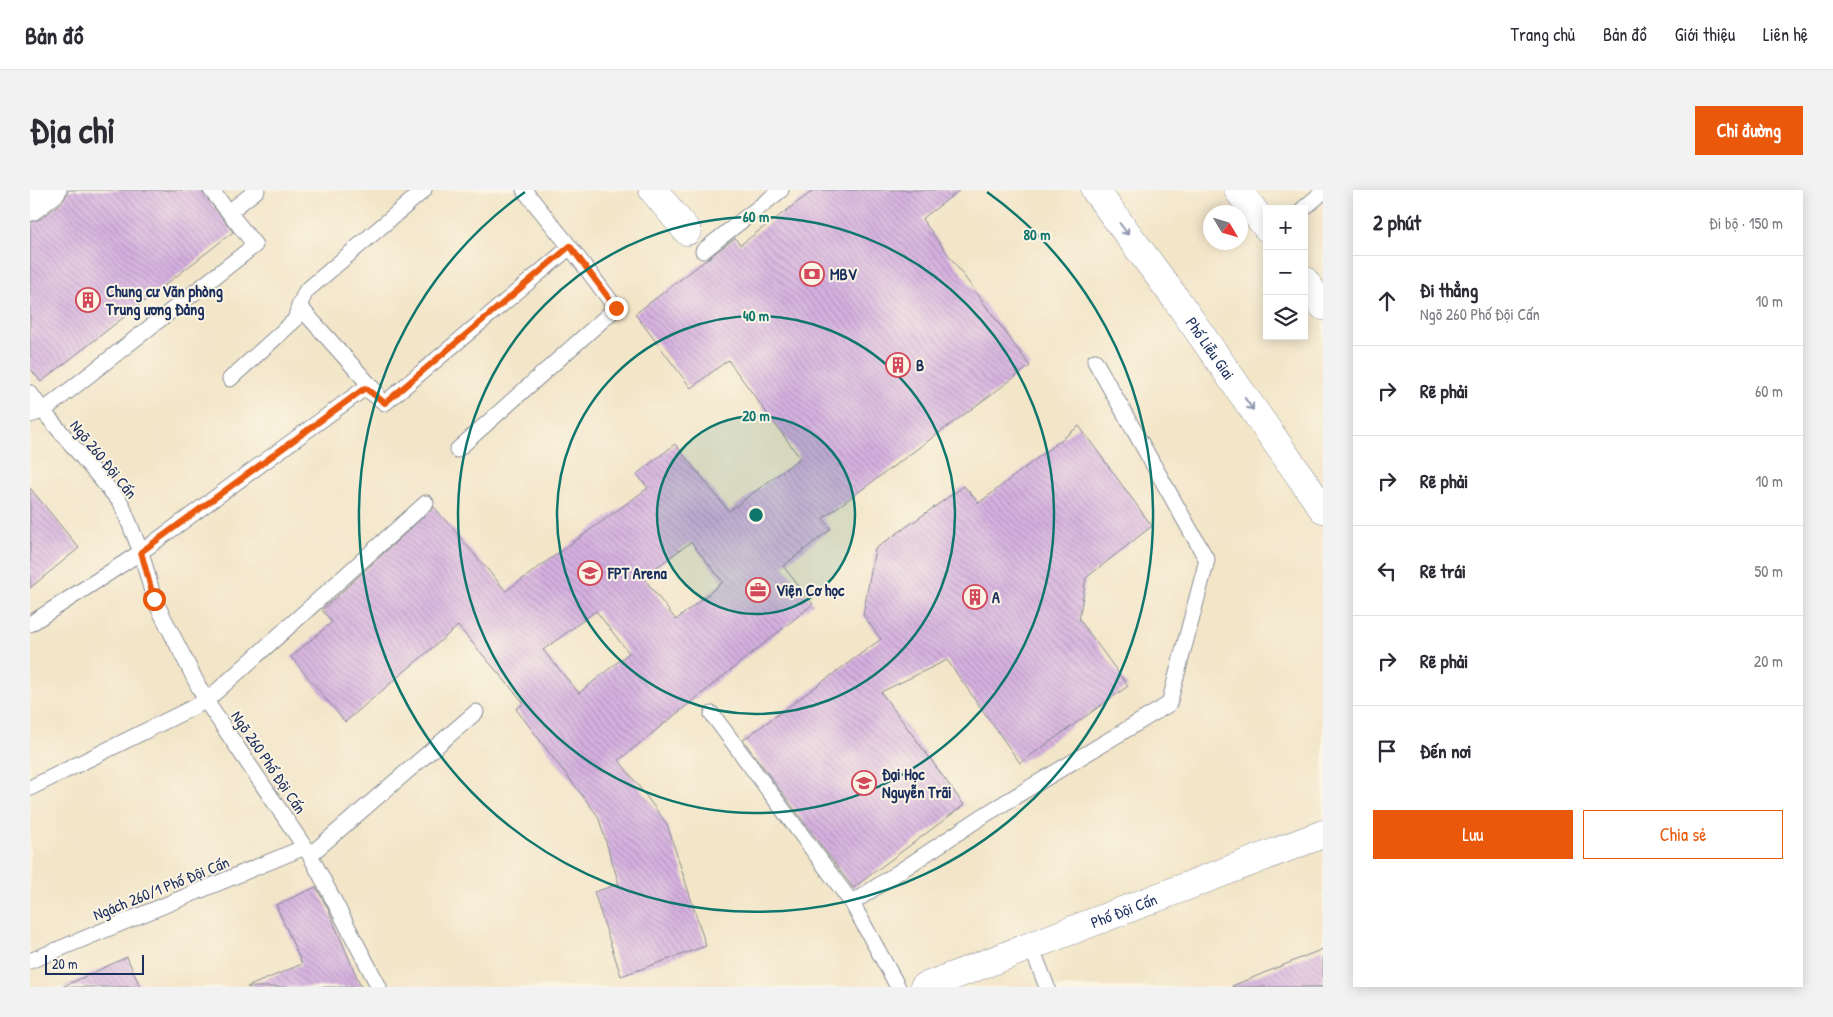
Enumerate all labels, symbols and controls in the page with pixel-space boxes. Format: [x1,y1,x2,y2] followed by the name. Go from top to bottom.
[25,19,83,51] text: Bản đồ
[1511,22,1575,47] text: Trang chủ
[1603,22,1647,47] text: Bản đồ
[1675,22,1735,47] text: Giới thiệu
[1763,22,1808,47] text: Liên hệ
[1695,106,1803,155] button: Chỉ đường
[30,107,115,154] text: Địa chỉ
[1203,205,1248,250] north arrow
[1263,205,1308,340] map controls
[1263,205,1308,250] button: +
[743,206,769,227] text: 60 m
[1373,208,1421,237] text: 2 phút
[1709,212,1783,234] text: Đi bộ · 150 m
[1119,222,1130,235] one-way arrow
[1024,224,1050,245] text: 80 m
[1263,250,1308,295] button: −
[799,261,825,287] bank icon: MBV
[830,263,858,285] place label: MBV
[1420,277,1478,303] text: Đi thẳng
[105,280,223,321] place label: Chung cư Văn phòng Trung ương Đảng
[75,287,101,313] building icon: Chung cư Văn phòng Trung ương Đảng
[1373,287,1401,315] icon: ahead
[1755,290,1783,312] text: 10 m
[1263,295,1308,340] button: layers
[605,297,628,320] route end
[1420,303,1540,325] text: Ngõ 260 Phố Đội Cấn
[743,305,769,326] text: 40 m
[1181,313,1240,384] street label: Phố Liễu Giai
[885,352,911,378] building icon: B
[916,354,924,376] place label: B
[1373,377,1401,405] icon: right
[1420,378,1468,404] text: Rẽ phải
[1755,380,1783,402] text: 60 m
[1244,397,1254,411] one-way arrow
[742,405,770,426] text: 20 m
[65,415,143,503] street label: Ngõ 260 Đội Cấn
[1373,467,1401,495] icon: right
[1420,468,1468,494] text: Rẽ phải
[1755,470,1783,492] text: 10 m
[747,506,765,524] centre of rings
[1373,557,1401,585] icon: left
[1420,558,1466,584] text: Rẽ trái
[577,560,603,586] school or university icon: FPT Arena
[1755,560,1783,582] text: 50 m
[607,562,667,584] place label: FPT Arena
[745,577,771,603] office icon: Viện Cơ học
[776,579,845,601] place label: Viện Cơ học
[962,584,988,610] building icon: A
[992,586,1000,608] place label: A
[143,588,166,611] route start
[1373,647,1401,675] icon: right
[1420,648,1468,674] text: Rẽ phải
[1754,650,1783,672] text: 20 m
[226,706,312,818] street label: Ngõ 260 Phố Đội Cấn
[1373,737,1401,765] icon: arrive
[1420,738,1471,764] text: Đến nơi
[882,763,952,804] place label: Đại Học Nguyễn Trãi
[851,770,877,796] school or university icon: Đại Học Nguyễn Trãi
[1373,810,1573,859] button: Lưu
[1583,810,1783,859] button: Chia sẻ
[90,851,232,925] street label: Ngách 260/1 Phố Đội Cấn
[1087,888,1160,933] street label: Phố Đội Cấn
[45,952,144,975] scale bar
[52,954,78,973] text: 20 m

